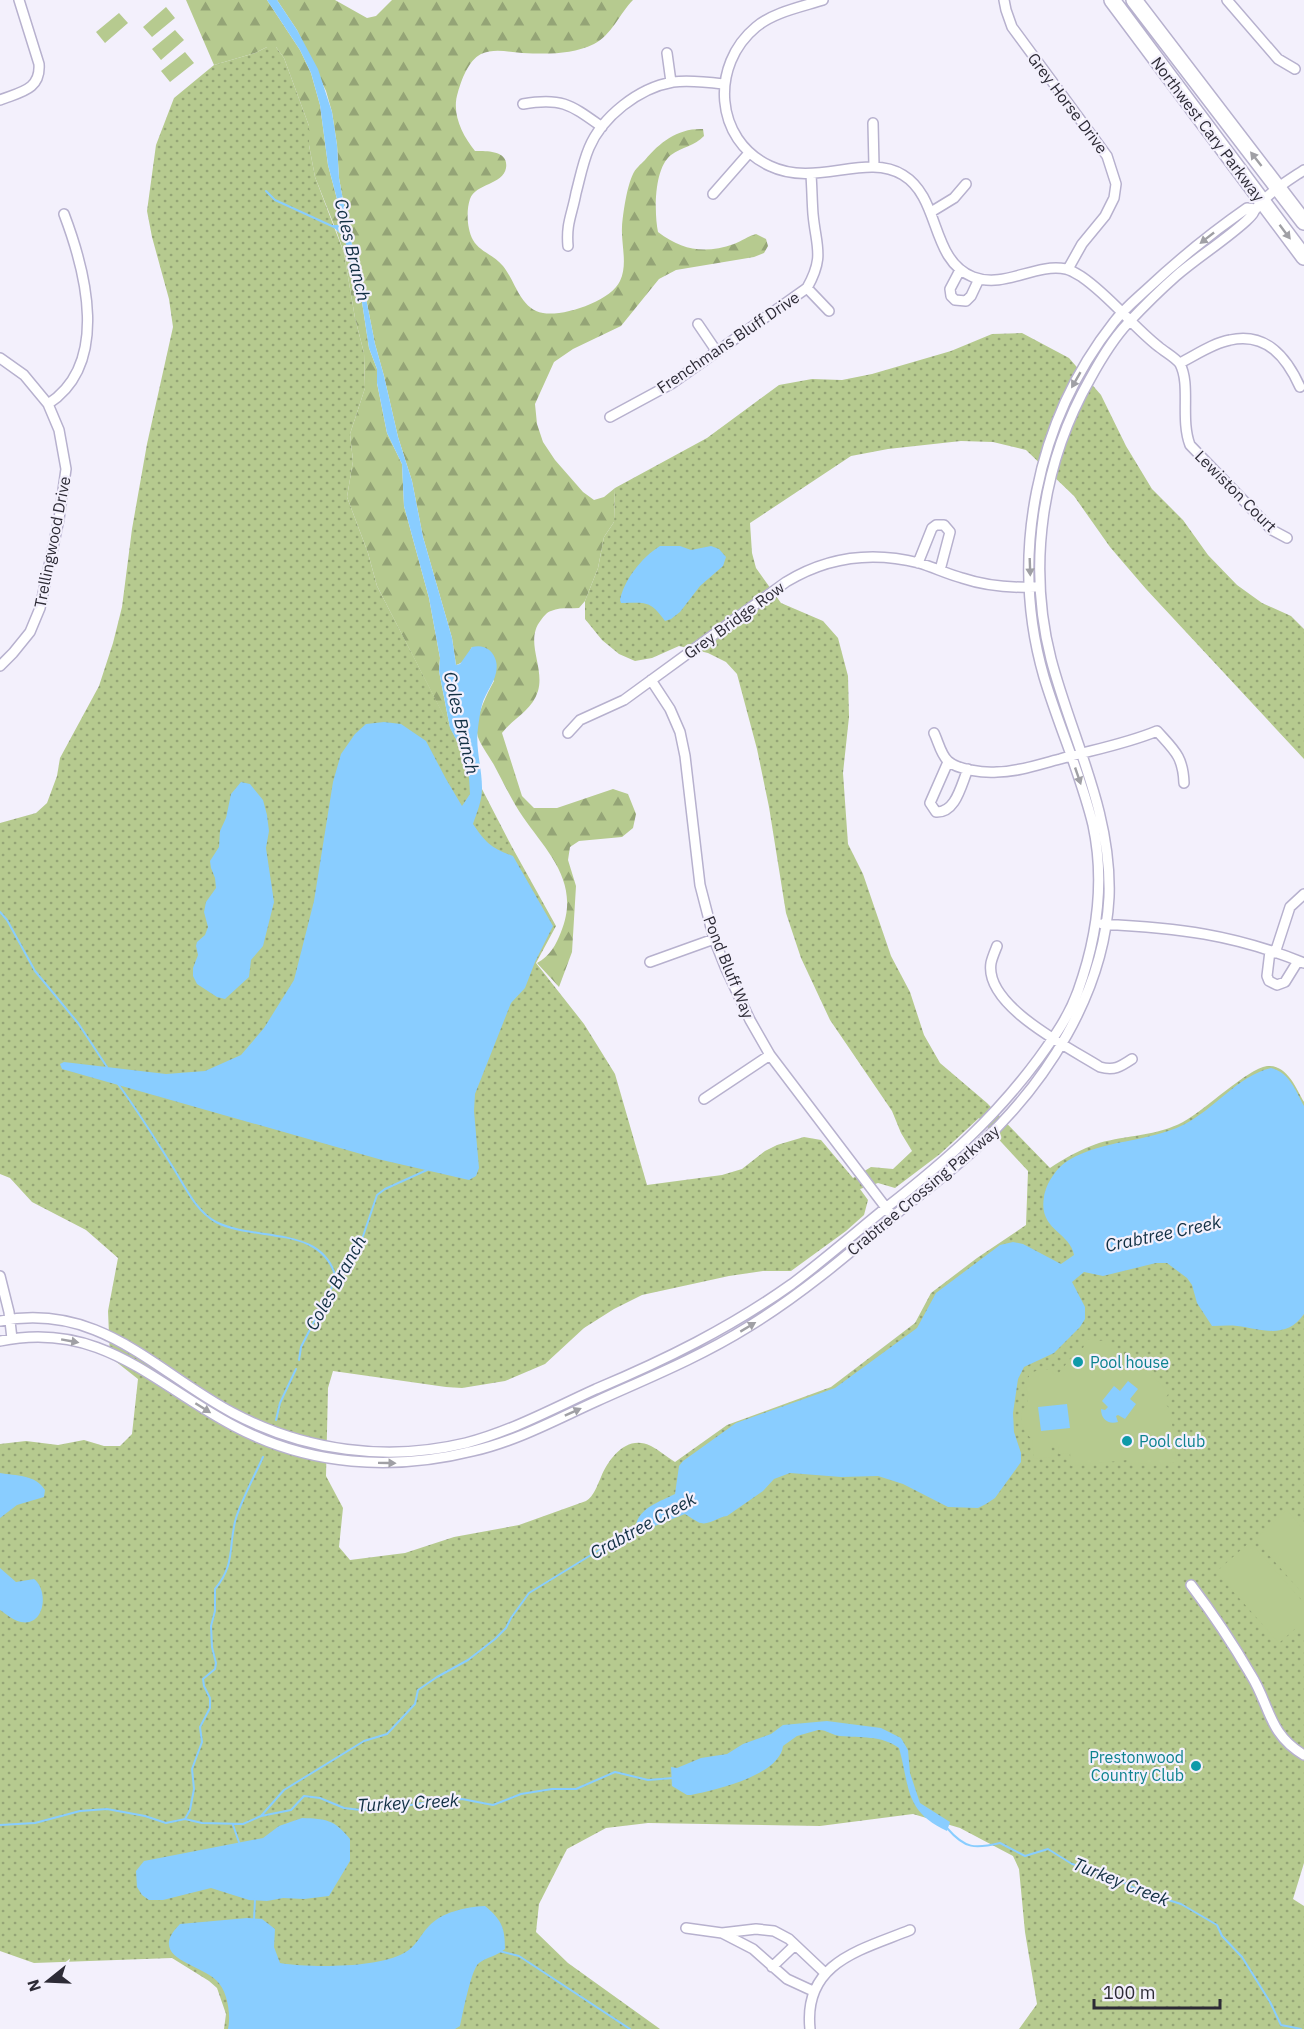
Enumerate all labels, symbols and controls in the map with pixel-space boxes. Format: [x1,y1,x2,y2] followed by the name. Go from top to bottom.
[1024,49,1113,158] street label: Grey Horse Drive
[1147,53,1269,205] street label: Northwest Cary Parkway
[1250,151,1262,167] one-way arrow
[330,196,375,303] water label: Coles Branch
[1278,225,1290,240] one-way arrow
[1199,231,1215,244] one-way arrow
[653,287,803,397] street label: Frenchmans Bluff Drive
[1071,372,1082,388] one-way arrow
[1191,446,1281,536] street label: Lewiston Court
[29,474,75,609] street label: Trellingwood Drive
[1025,558,1034,577] one-way arrow
[680,577,788,663] street label: Grey Bridge Row
[439,669,484,776] water label: Coles Branch
[1073,767,1083,785] one-way arrow
[699,913,759,1021] street label: Pond Bluff Way
[843,1120,1003,1260] street label: Crabtree Crossing Parkway
[1103,1210,1224,1257] water label: Crabtree Creek
[300,1231,371,1334] water label: Coles Branch
[740,1321,756,1332] one-way arrow
[60,1337,79,1346] one-way arrow
[1090,1352,1169,1372] place label: Pool house
[1071,1355,1085,1369] marker: Pool house
[195,1402,211,1413] one-way arrow
[564,1407,582,1417] one-way arrow
[1139,1431,1205,1451] place label: Pool club
[1120,1434,1134,1448] marker: Pool club
[377,1458,396,1468] one-way arrow
[586,1487,700,1564] water label: Crabtree Creek
[1089,1747,1184,1785] place label: Prestonwood Country Club
[1189,1759,1203,1773] marker: Prestonwood Country Club
[356,1788,460,1817] water label: Turkey Creek
[1070,1852,1173,1912] water label: Turkey Creek
[18,1951,78,2011] north arrow
[1094,1972,1220,2010] scale bar
[22,1977,45,1994] text: N
[1103,1981,1155,2004] text: 100 m

